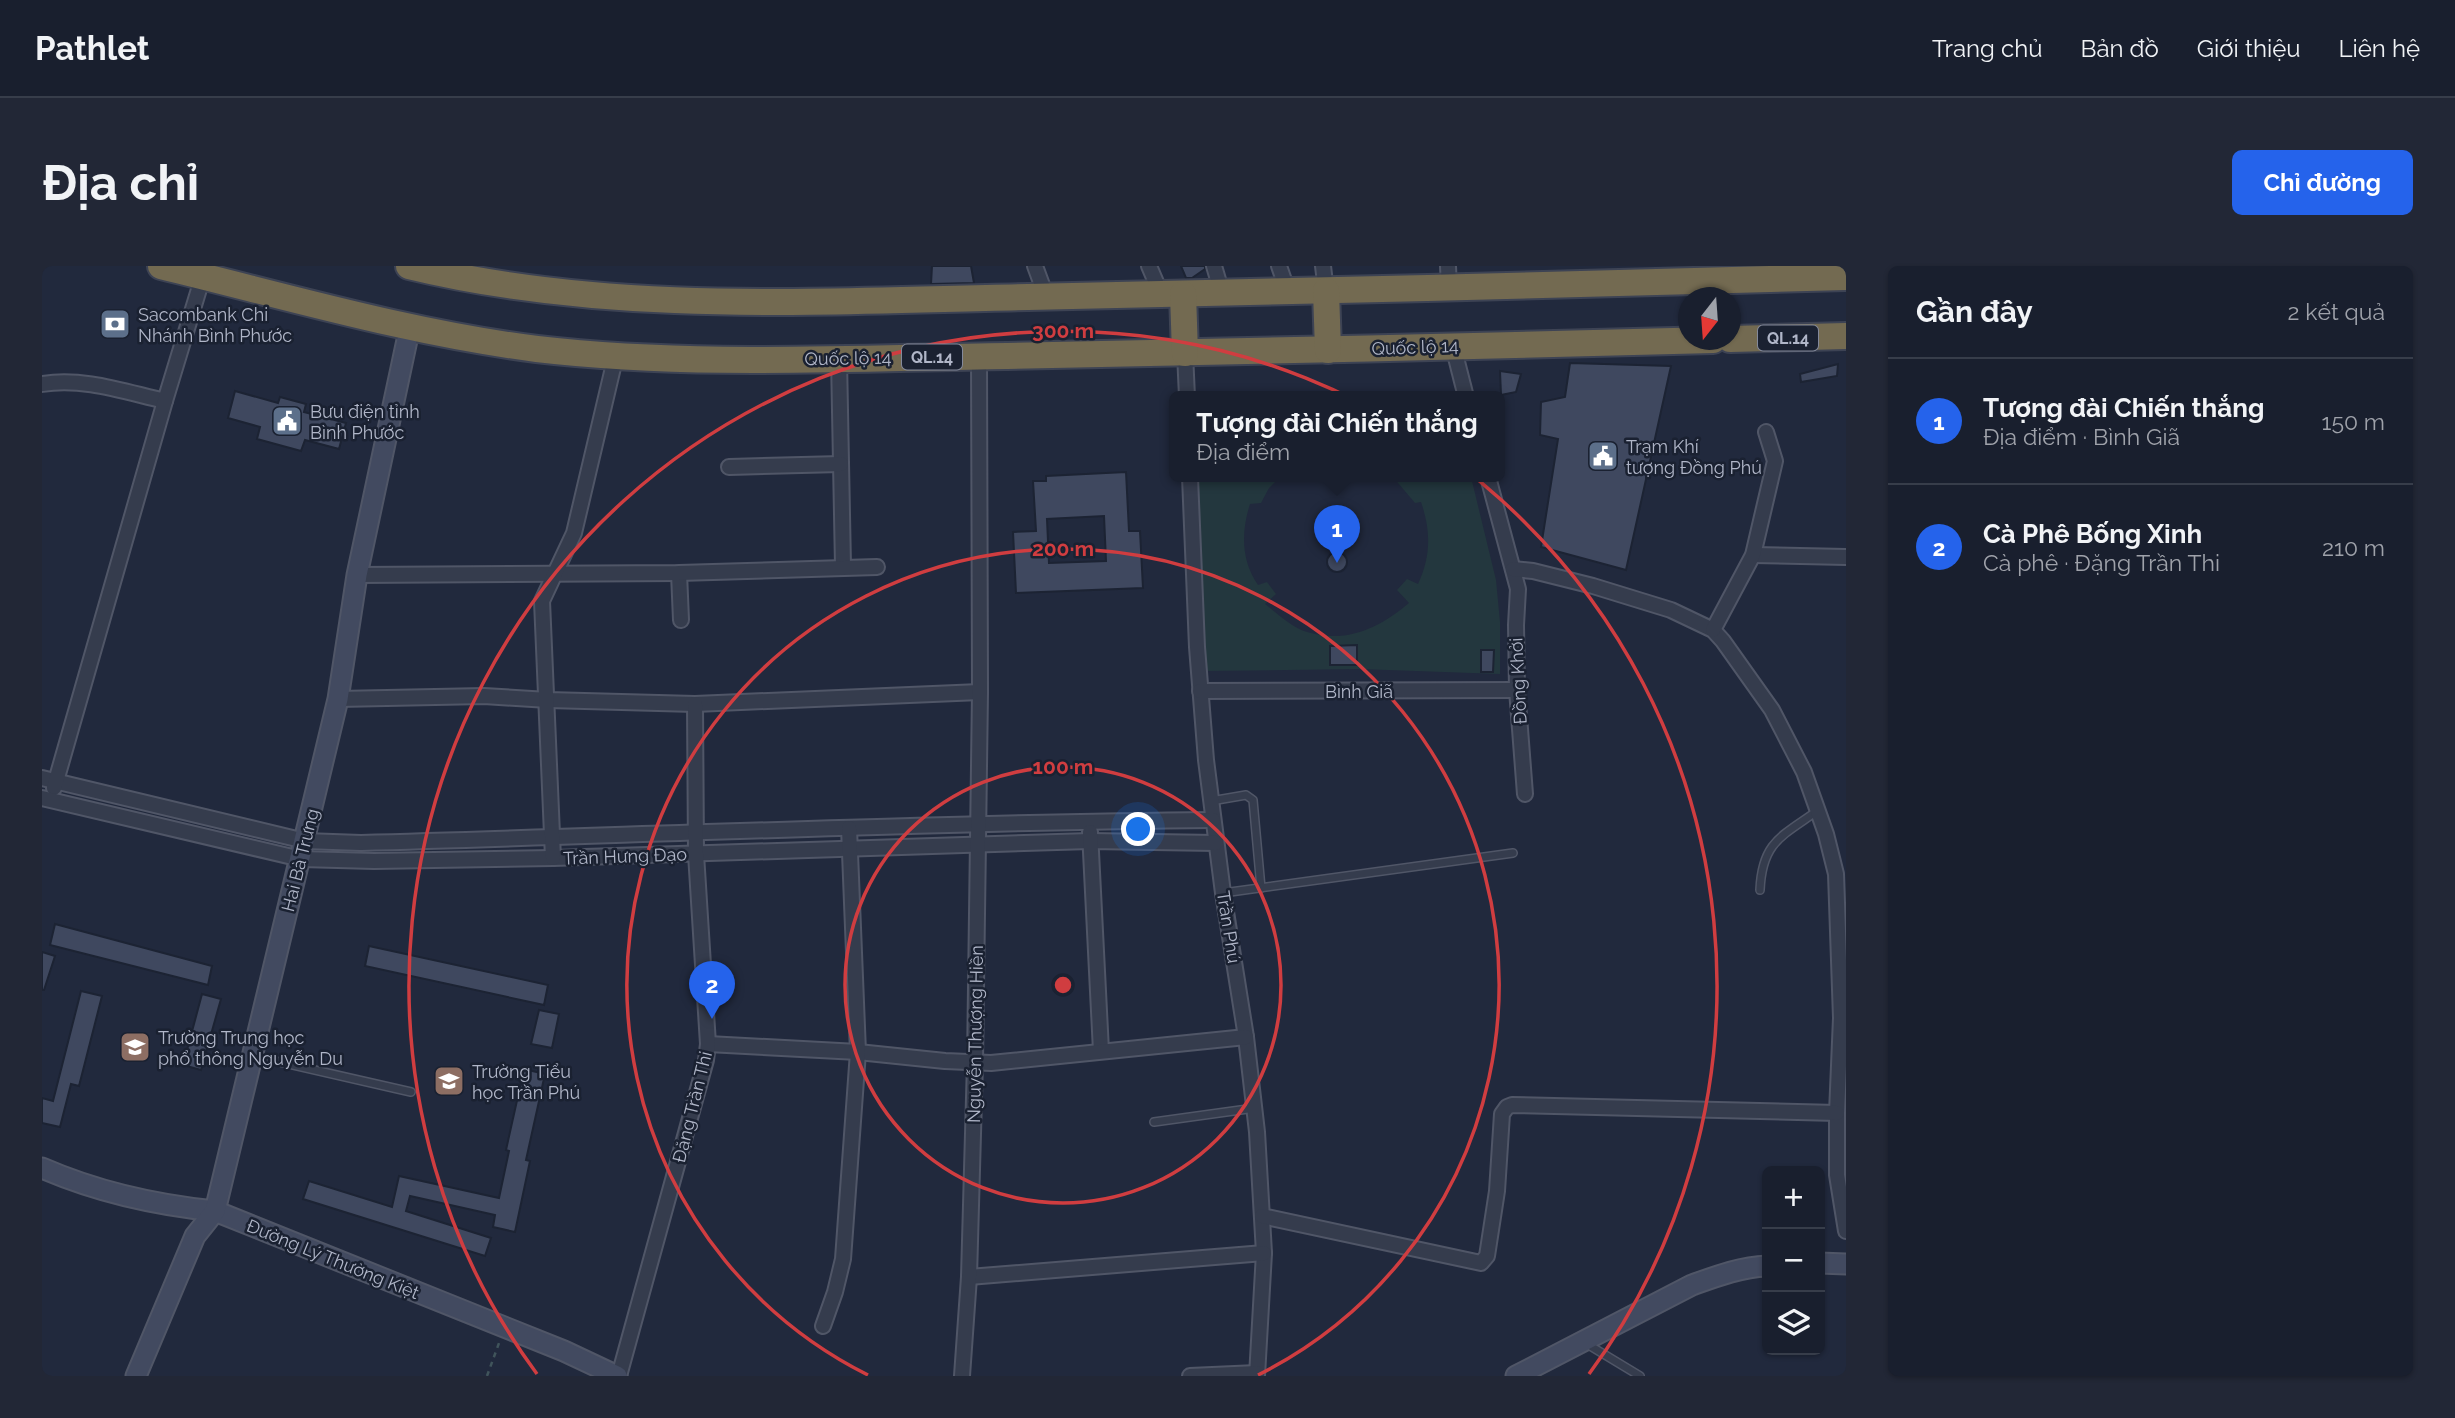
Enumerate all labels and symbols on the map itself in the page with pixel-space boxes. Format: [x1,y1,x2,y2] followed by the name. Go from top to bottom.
[1678,287,1741,350] north arrow
[138,304,292,346] place label: Sacombank Chi Nhánh Bình Phước
[98,307,132,341] bank icon: Sacombank Chi Nhánh Bình Phước
[1032,318,1094,343] text: 300 m
[1758,326,1818,351] road number: QL.14
[1371,335,1459,359] street label: Quốc lộ 14
[902,344,962,370] road number: QL.14
[804,347,892,369] street label: Quốc lộ 14
[310,401,420,443] place label: Bưu điện tỉnh Bình Phước
[270,404,304,438] public building icon: Bưu điện tỉnh Bình Phước
[1626,436,1762,478] place label: Trạm Khí tượng Đồng Phú
[1586,439,1620,473] public building icon: Trạm Khí tượng Đồng Phú
[1314,505,1360,563] pin: 1
[1032,536,1094,561] text: 200 m
[1505,637,1531,725] street label: Đồng Khởi
[1325,681,1393,702] street label: Bình Giã
[1033,754,1093,779] text: 100 m
[277,806,323,914] street label: Hai Bà Trưng
[1121,812,1155,846] your location
[563,843,688,869] street label: Trần Hưng Đạo
[1213,889,1245,965] street label: Trần Phú
[963,945,987,1123] street label: Nguyễn Thượng Hiền
[689,961,735,1019] pin: 2
[1051,973,1075,997] centre of rings
[158,1027,343,1069] place label: Trường Trung học phổ thông Nguyễn Du
[118,1030,152,1064] school or university icon: Trường Trung học phổ thông Nguyễn Du
[668,1049,716,1165] street label: Đặng Trần Thi
[472,1061,580,1103] place label: Trường Tiểu học Trần Phú
[432,1064,466,1098] school or university icon: Trường Tiểu học Trần Phú
[244,1215,422,1303] street label: Đường Lý Thường Kiệt

